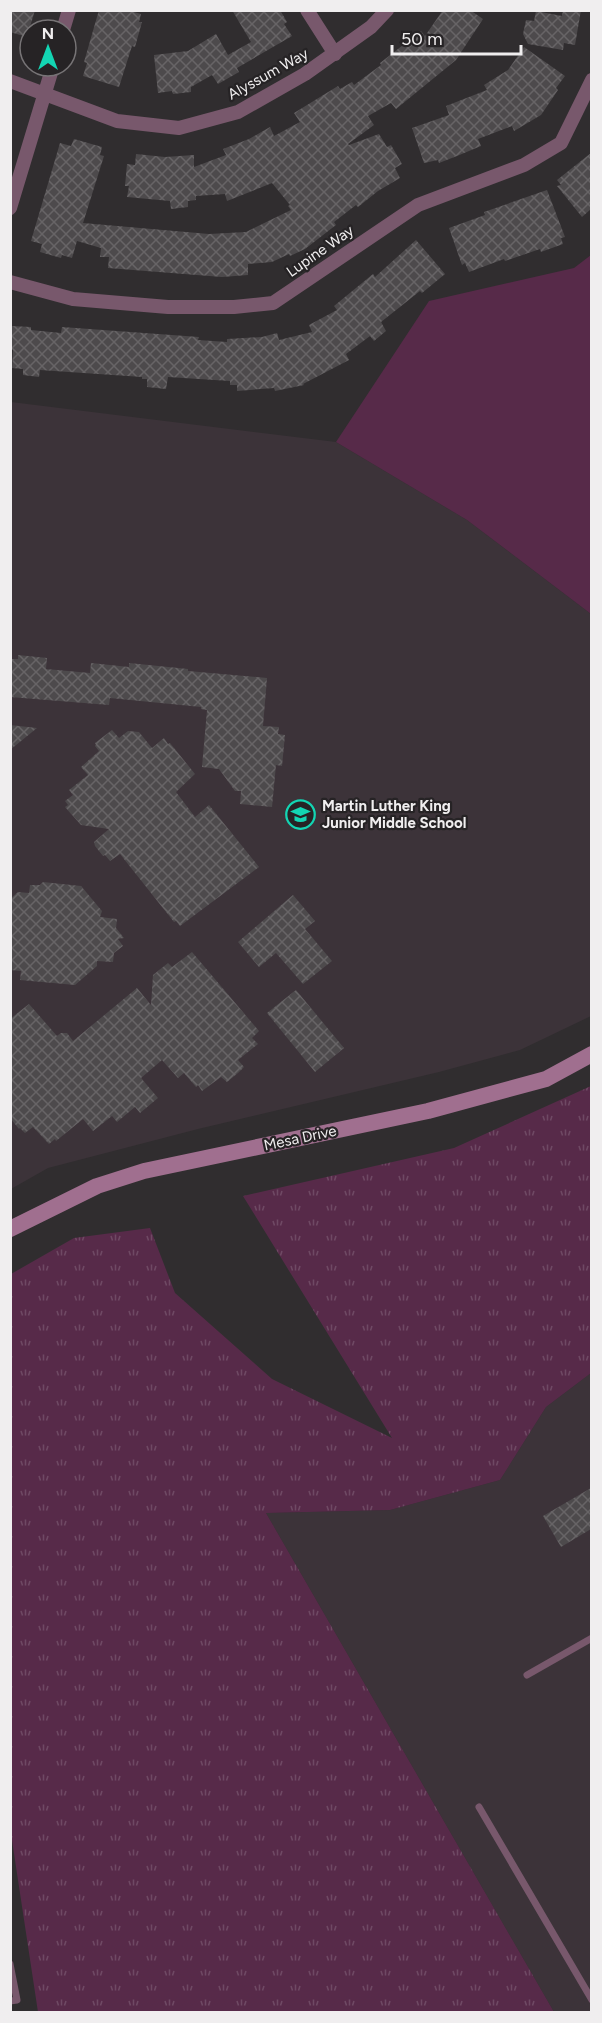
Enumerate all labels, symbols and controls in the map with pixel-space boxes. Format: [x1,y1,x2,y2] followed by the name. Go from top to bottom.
[18,18,78,78] north arrow
[392,18,521,56] scale bar
[42,24,54,43] text: N
[401,28,443,50] text: 50 m
[225,44,312,104] street label: Alyssum Way
[283,221,357,281] street label: Lupine Way
[322,797,466,832] place label: Martin Luther King Junior Middle School
[285,799,317,831] school or university icon: Martin Luther King Junior Middle School
[262,1122,338,1154] street label: Mesa Drive

